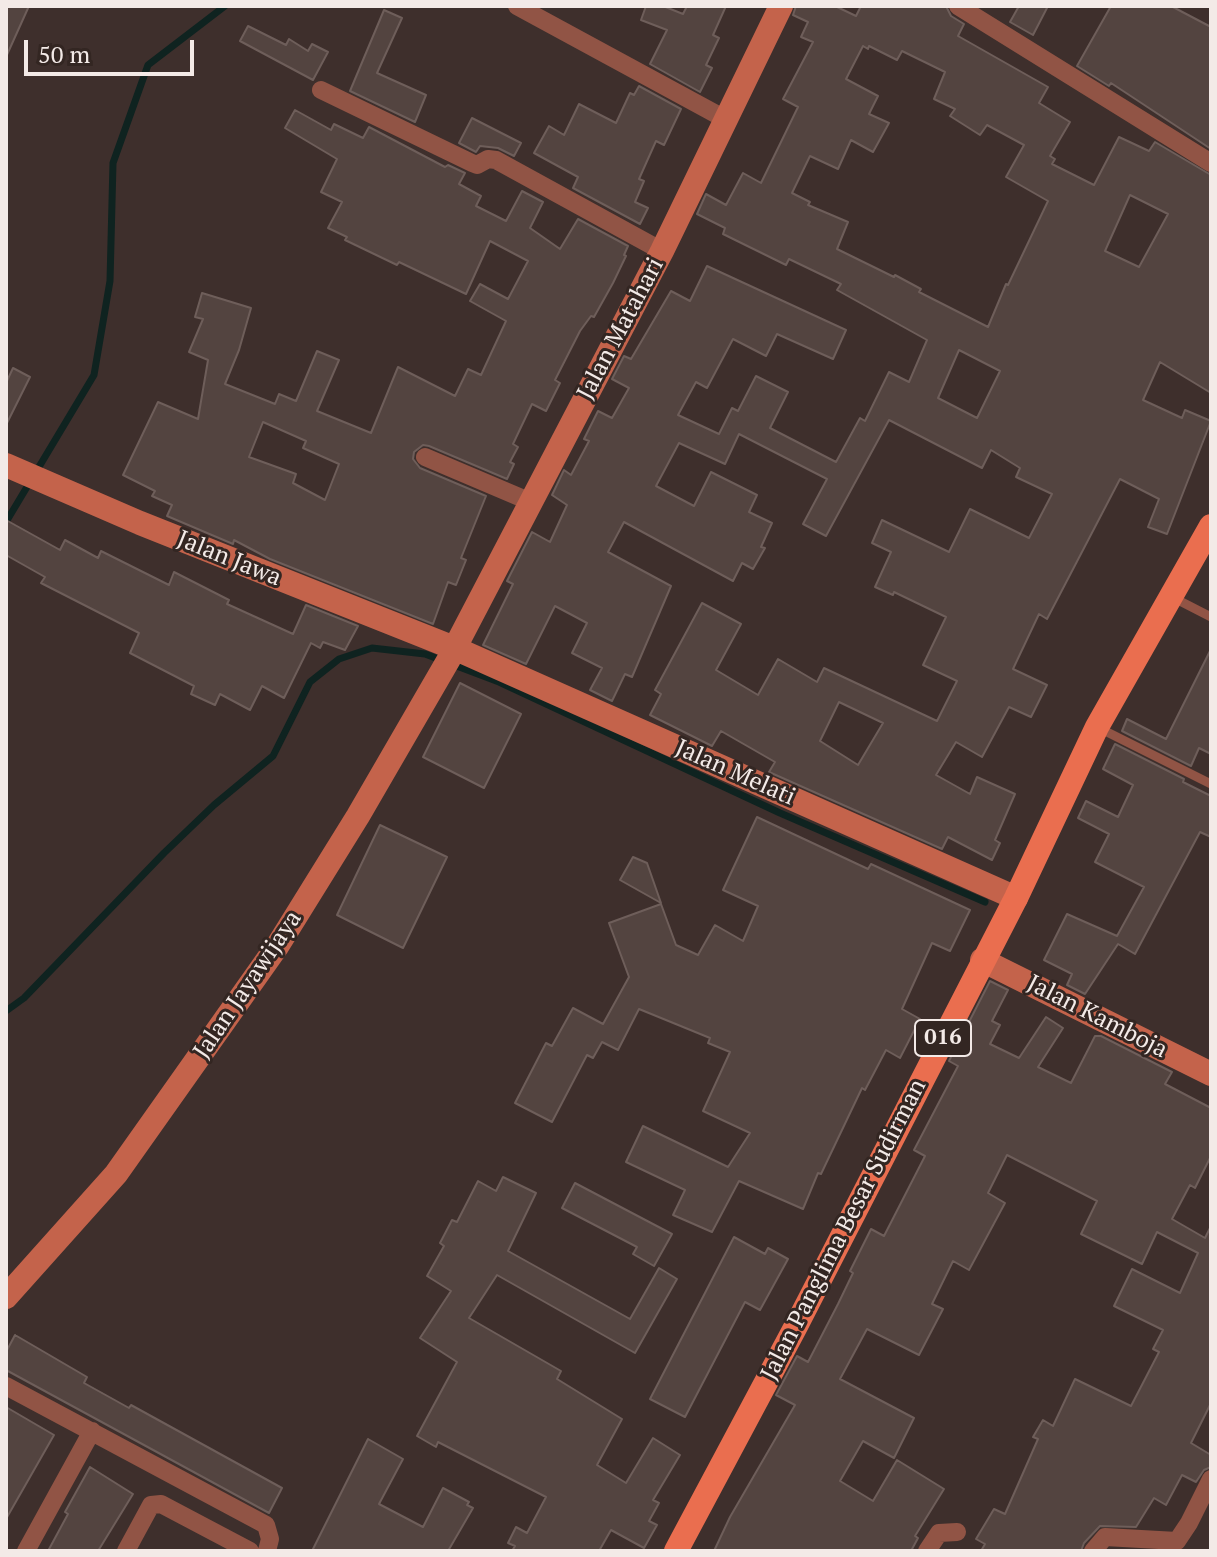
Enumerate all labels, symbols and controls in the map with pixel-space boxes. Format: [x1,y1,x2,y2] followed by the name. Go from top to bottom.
[28,24,198,74] scale bar
[38,38,90,70] text: 50 m
[572,253,670,405] street label: Jalan Matahari
[173,525,285,593] street label: Jalan Jawa
[671,734,799,812] street label: Jalan Melati
[188,906,308,1064] street label: Jalan Jayawijaya
[1022,969,1172,1065] street label: Jalan Kamboja
[915,1020,971,1056] road number: 016
[755,1075,933,1385] street label: Jalan Panglima Besar Sudirman

